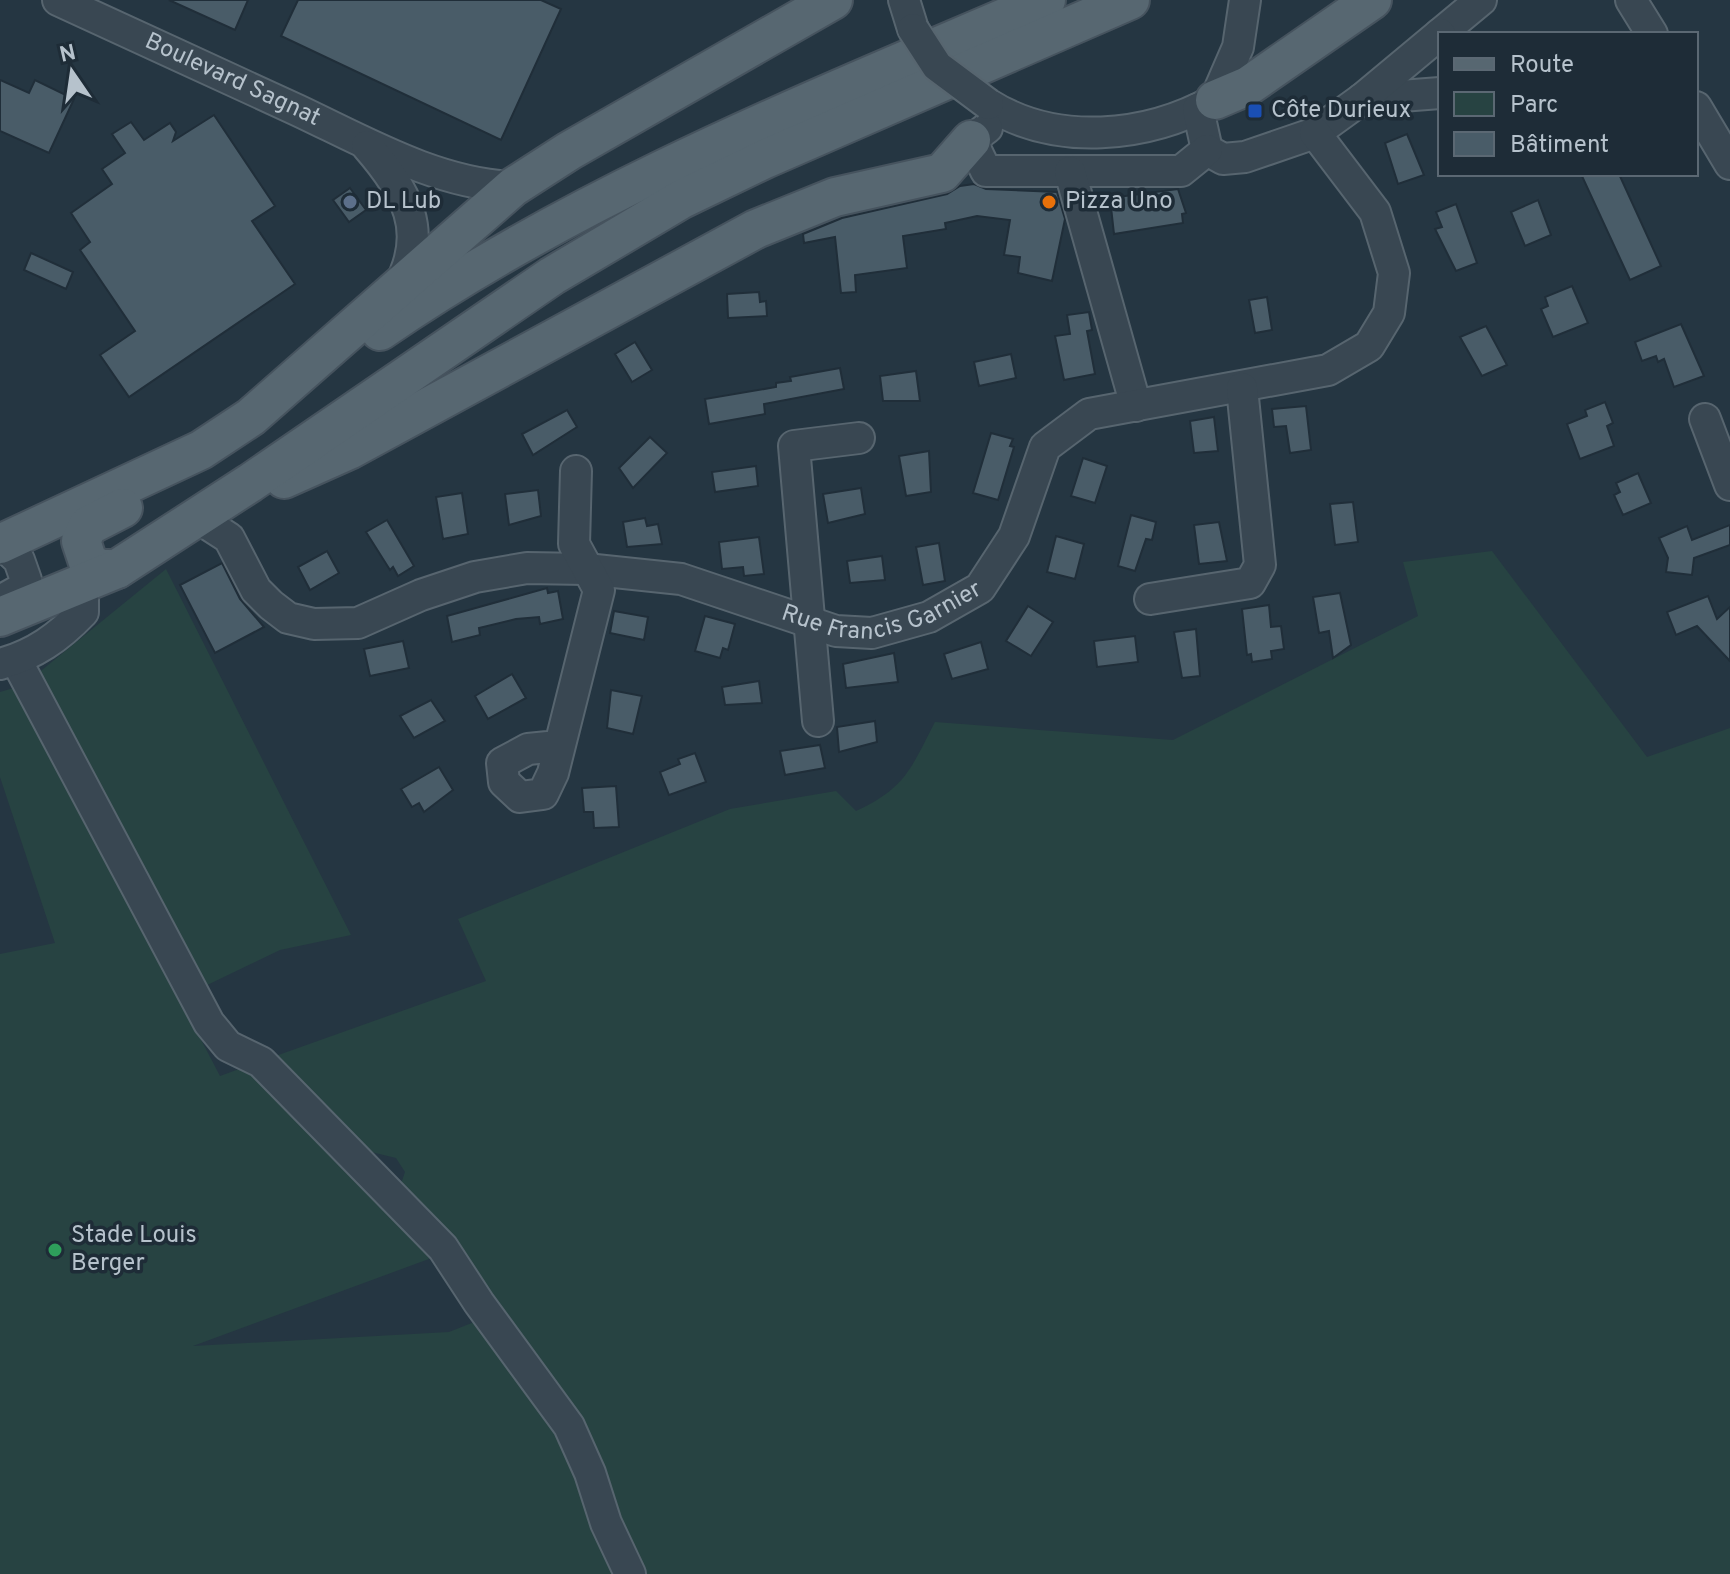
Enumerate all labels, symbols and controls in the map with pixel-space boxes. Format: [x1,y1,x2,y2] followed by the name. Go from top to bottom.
[140,27,325,134] street label: Boulevard Sagnat
[32,32,112,112] north arrow
[1438,32,1698,176] legend
[57,40,79,70] text: N
[1510,51,1574,81] text: Route
[1510,91,1558,121] text: Parc
[1271,96,1411,126] place label: Côte Durieux
[1246,102,1264,120] marker: Côte Durieux
[1510,131,1609,161] text: Bâtiment
[366,187,441,217] place label: DL Lub
[1065,187,1173,217] place label: Pizza Uno
[341,193,359,211] marker: DL Lub
[1040,193,1058,211] marker: Pizza Uno
[777,575,987,648] street label: Rue Francis Garnier
[71,1221,197,1279] place label: Stade Louis Berger
[46,1241,64,1259] marker: Stade Louis Berger

